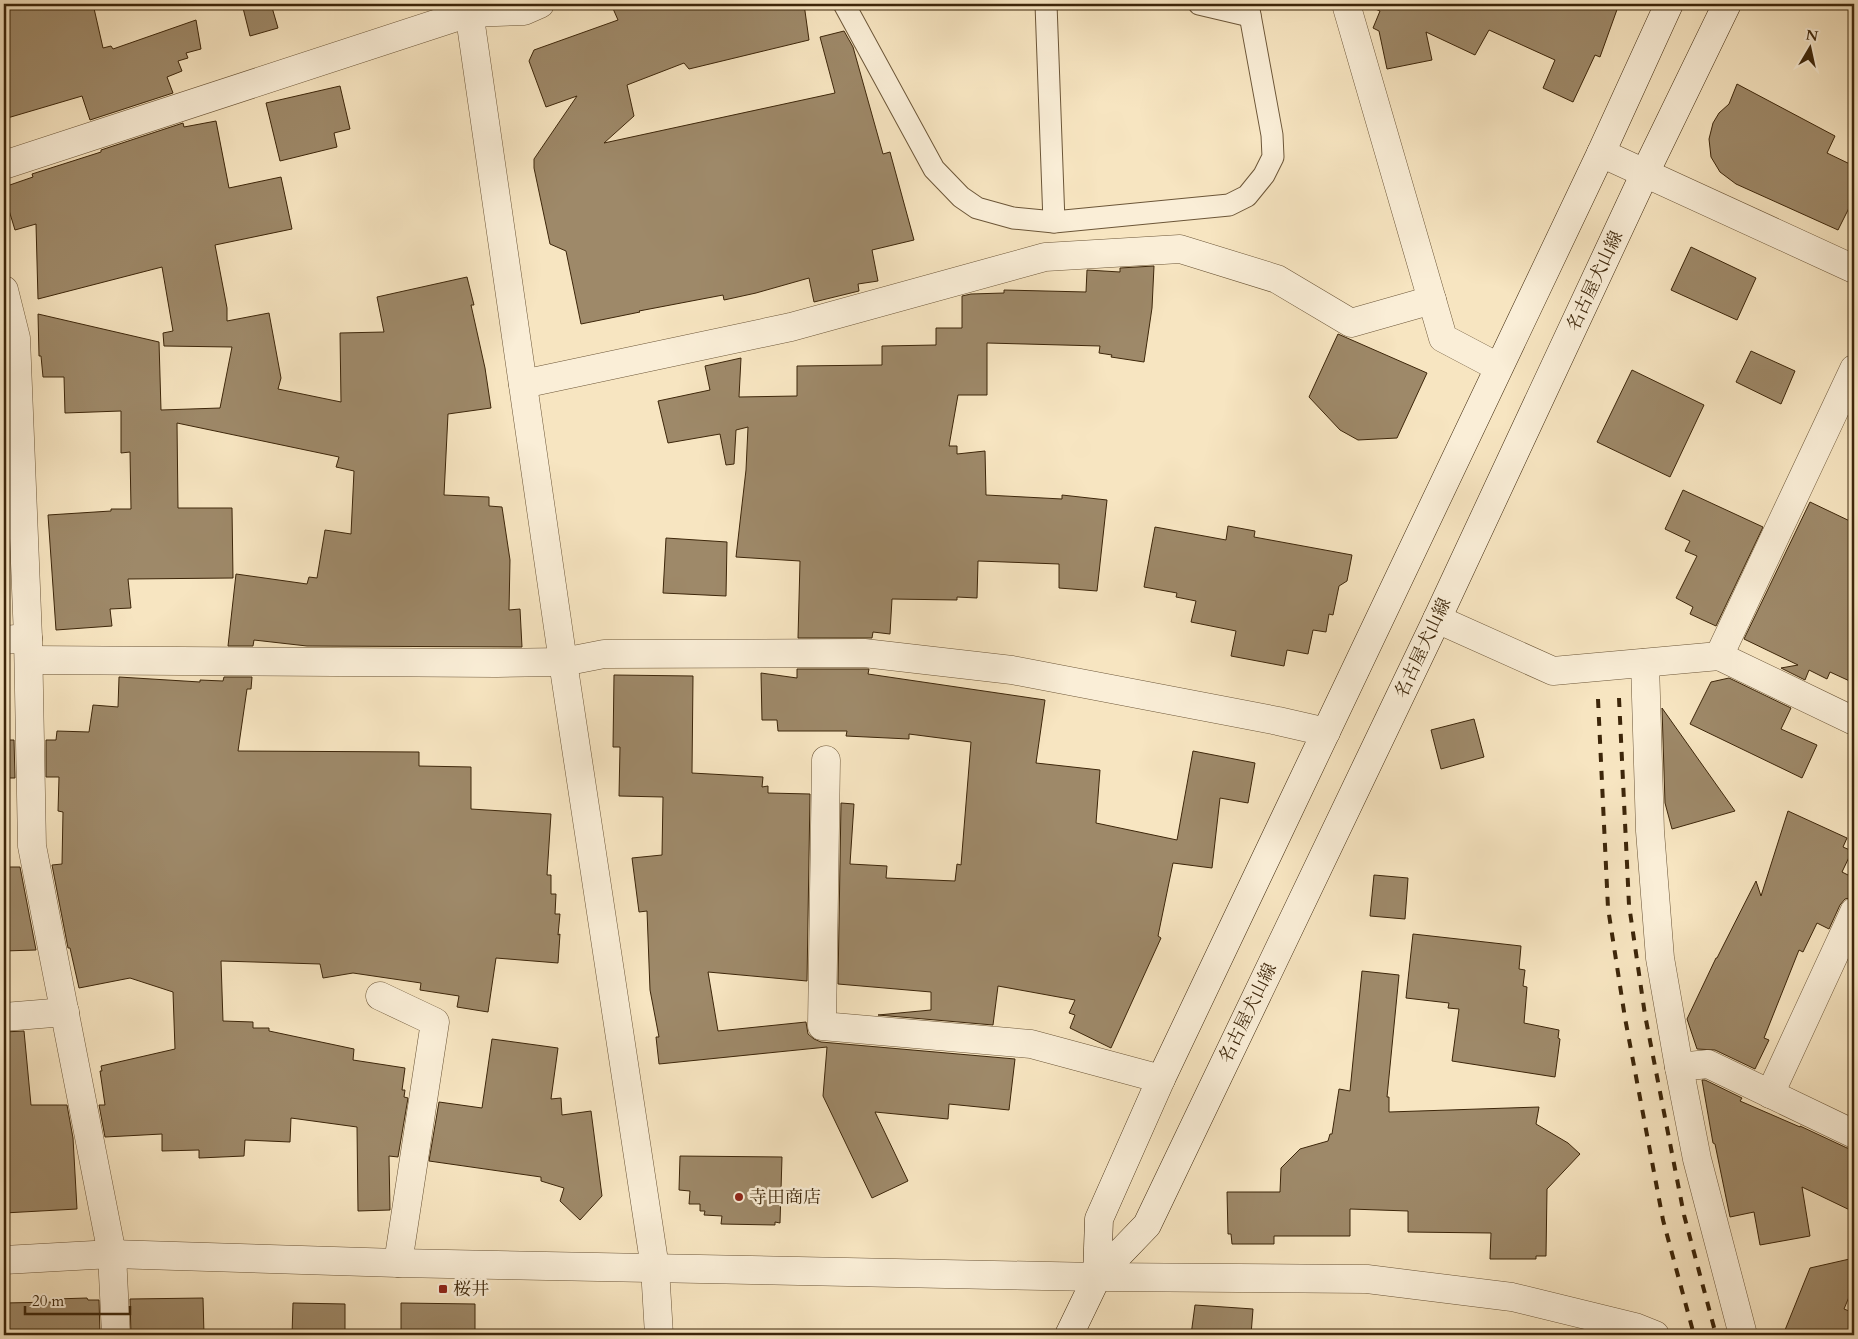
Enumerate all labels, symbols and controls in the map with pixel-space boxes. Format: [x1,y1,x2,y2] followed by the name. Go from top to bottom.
[1786,22,1836,72] north arrow
[1804,25,1819,46] text: N
[1561,227,1629,335] street label: 名古屋犬山線
[1389,594,1457,702] street label: 名古屋犬山線
[1213,959,1283,1067] street label: 名古屋犬山線
[749,1185,821,1210] place label: 寺田商店
[733,1191,745,1203] marker: 寺田商店
[453,1277,489,1302] place label: 桜井
[437,1283,449,1295] marker: 桜井
[25,1284,130,1316] scale bar
[32,1291,64,1311] text: 20 m

